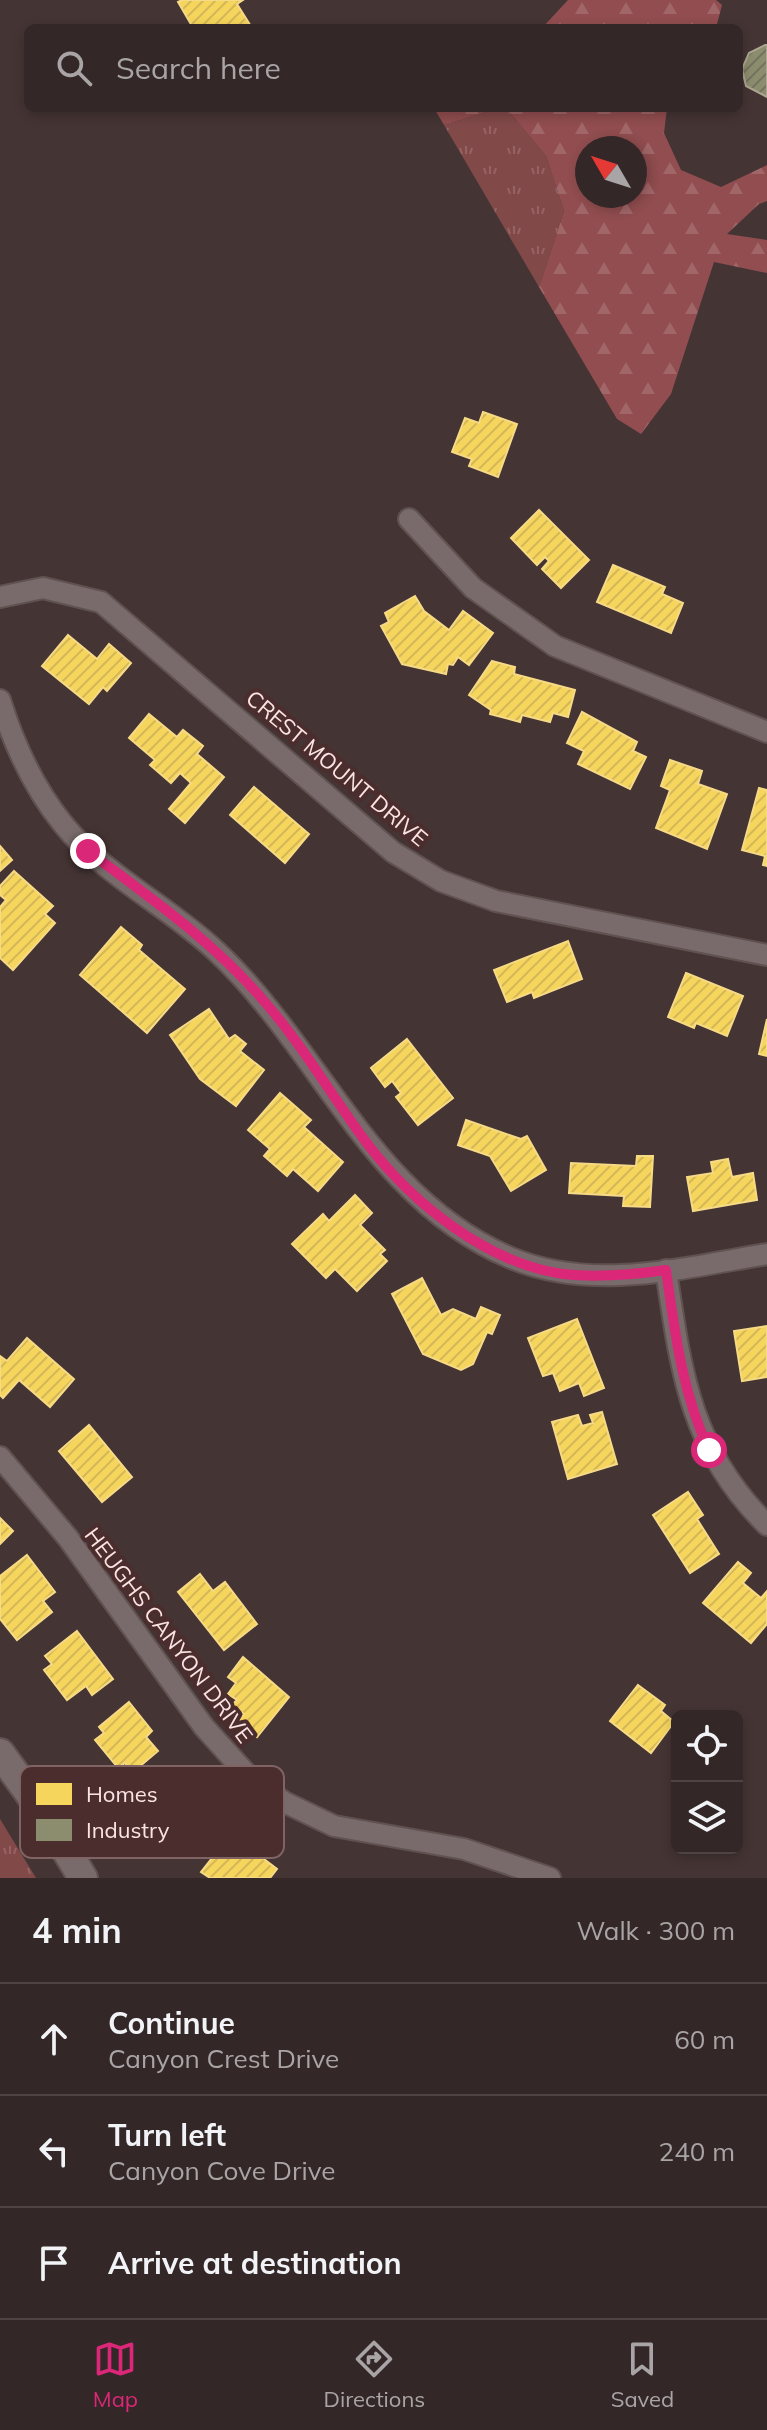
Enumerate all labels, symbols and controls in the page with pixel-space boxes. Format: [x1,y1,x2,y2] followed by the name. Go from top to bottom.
[24,24,743,112] search box
[52,46,96,90] icon: search
[116,49,281,87] text: Search here
[575,136,647,208] north arrow
[241,684,433,852] street label: CREST MOUNT DRIVE
[70,833,106,869] route end
[691,1432,727,1468] route start
[79,1522,259,1748] street label: HEUGHS CANYON DRIVE
[671,1710,743,1854] map controls
[671,1710,743,1782] button: locate
[20,1766,284,1858] legend
[86,1780,158,1808] text: Homes
[671,1782,743,1854] button: layers
[86,1816,170,1844] text: Industry
[32,1909,122,1952] text: 4 min
[576,1914,735,1947] text: Walk · 300 m
[108,2004,235,2042] text: Continue
[32,2017,76,2061] icon: ahead
[674,2023,735,2056] text: 60 m
[108,2042,339,2075] text: Canyon Crest Drive
[108,2116,226,2154] text: Turn left
[32,2129,76,2173] icon: left
[659,2135,735,2168] text: 240 m
[108,2154,335,2187] text: Canyon Cove Drive
[32,2241,76,2285] icon: arrive
[108,2244,402,2282] text: Arrive at destination
[93,2337,138,2413] tab: Map
[324,2337,425,2413] tab: Directions
[611,2337,674,2413] tab: Saved

